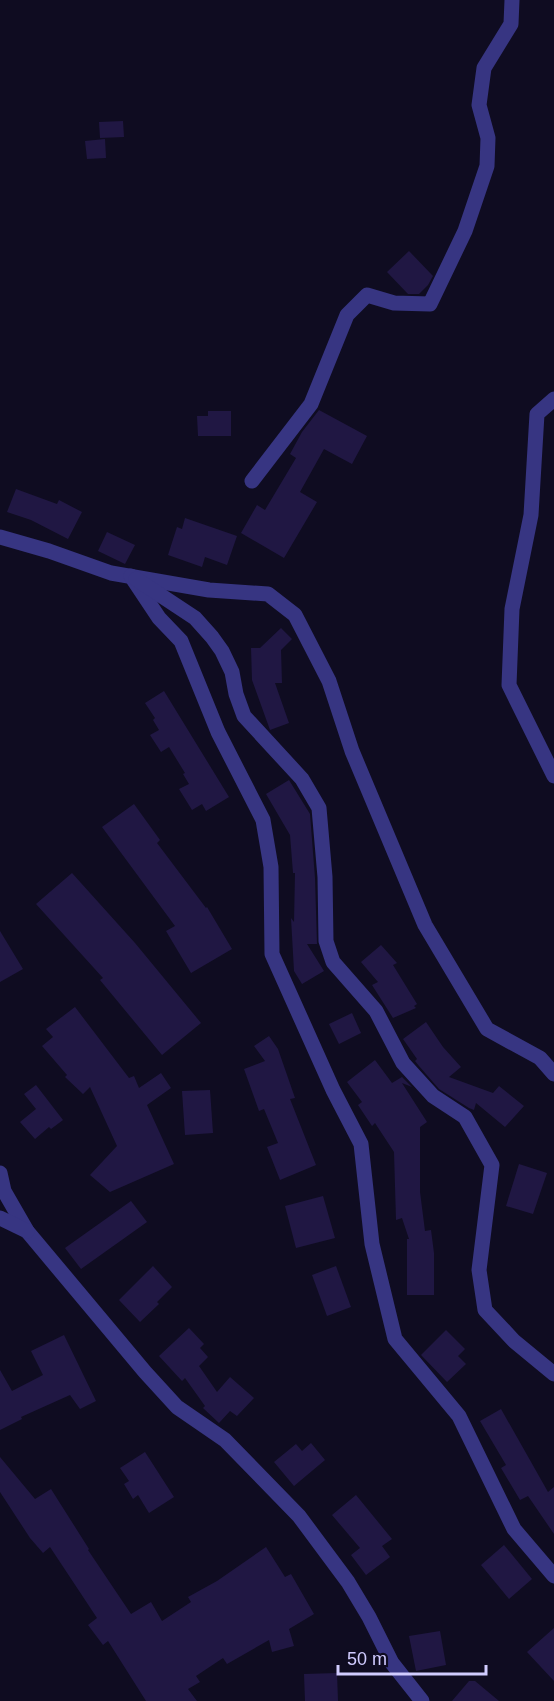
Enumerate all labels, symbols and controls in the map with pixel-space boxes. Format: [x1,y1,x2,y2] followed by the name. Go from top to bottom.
[338,1638,486,1676] scale bar
[347,1649,387,1669] text: 50 m

